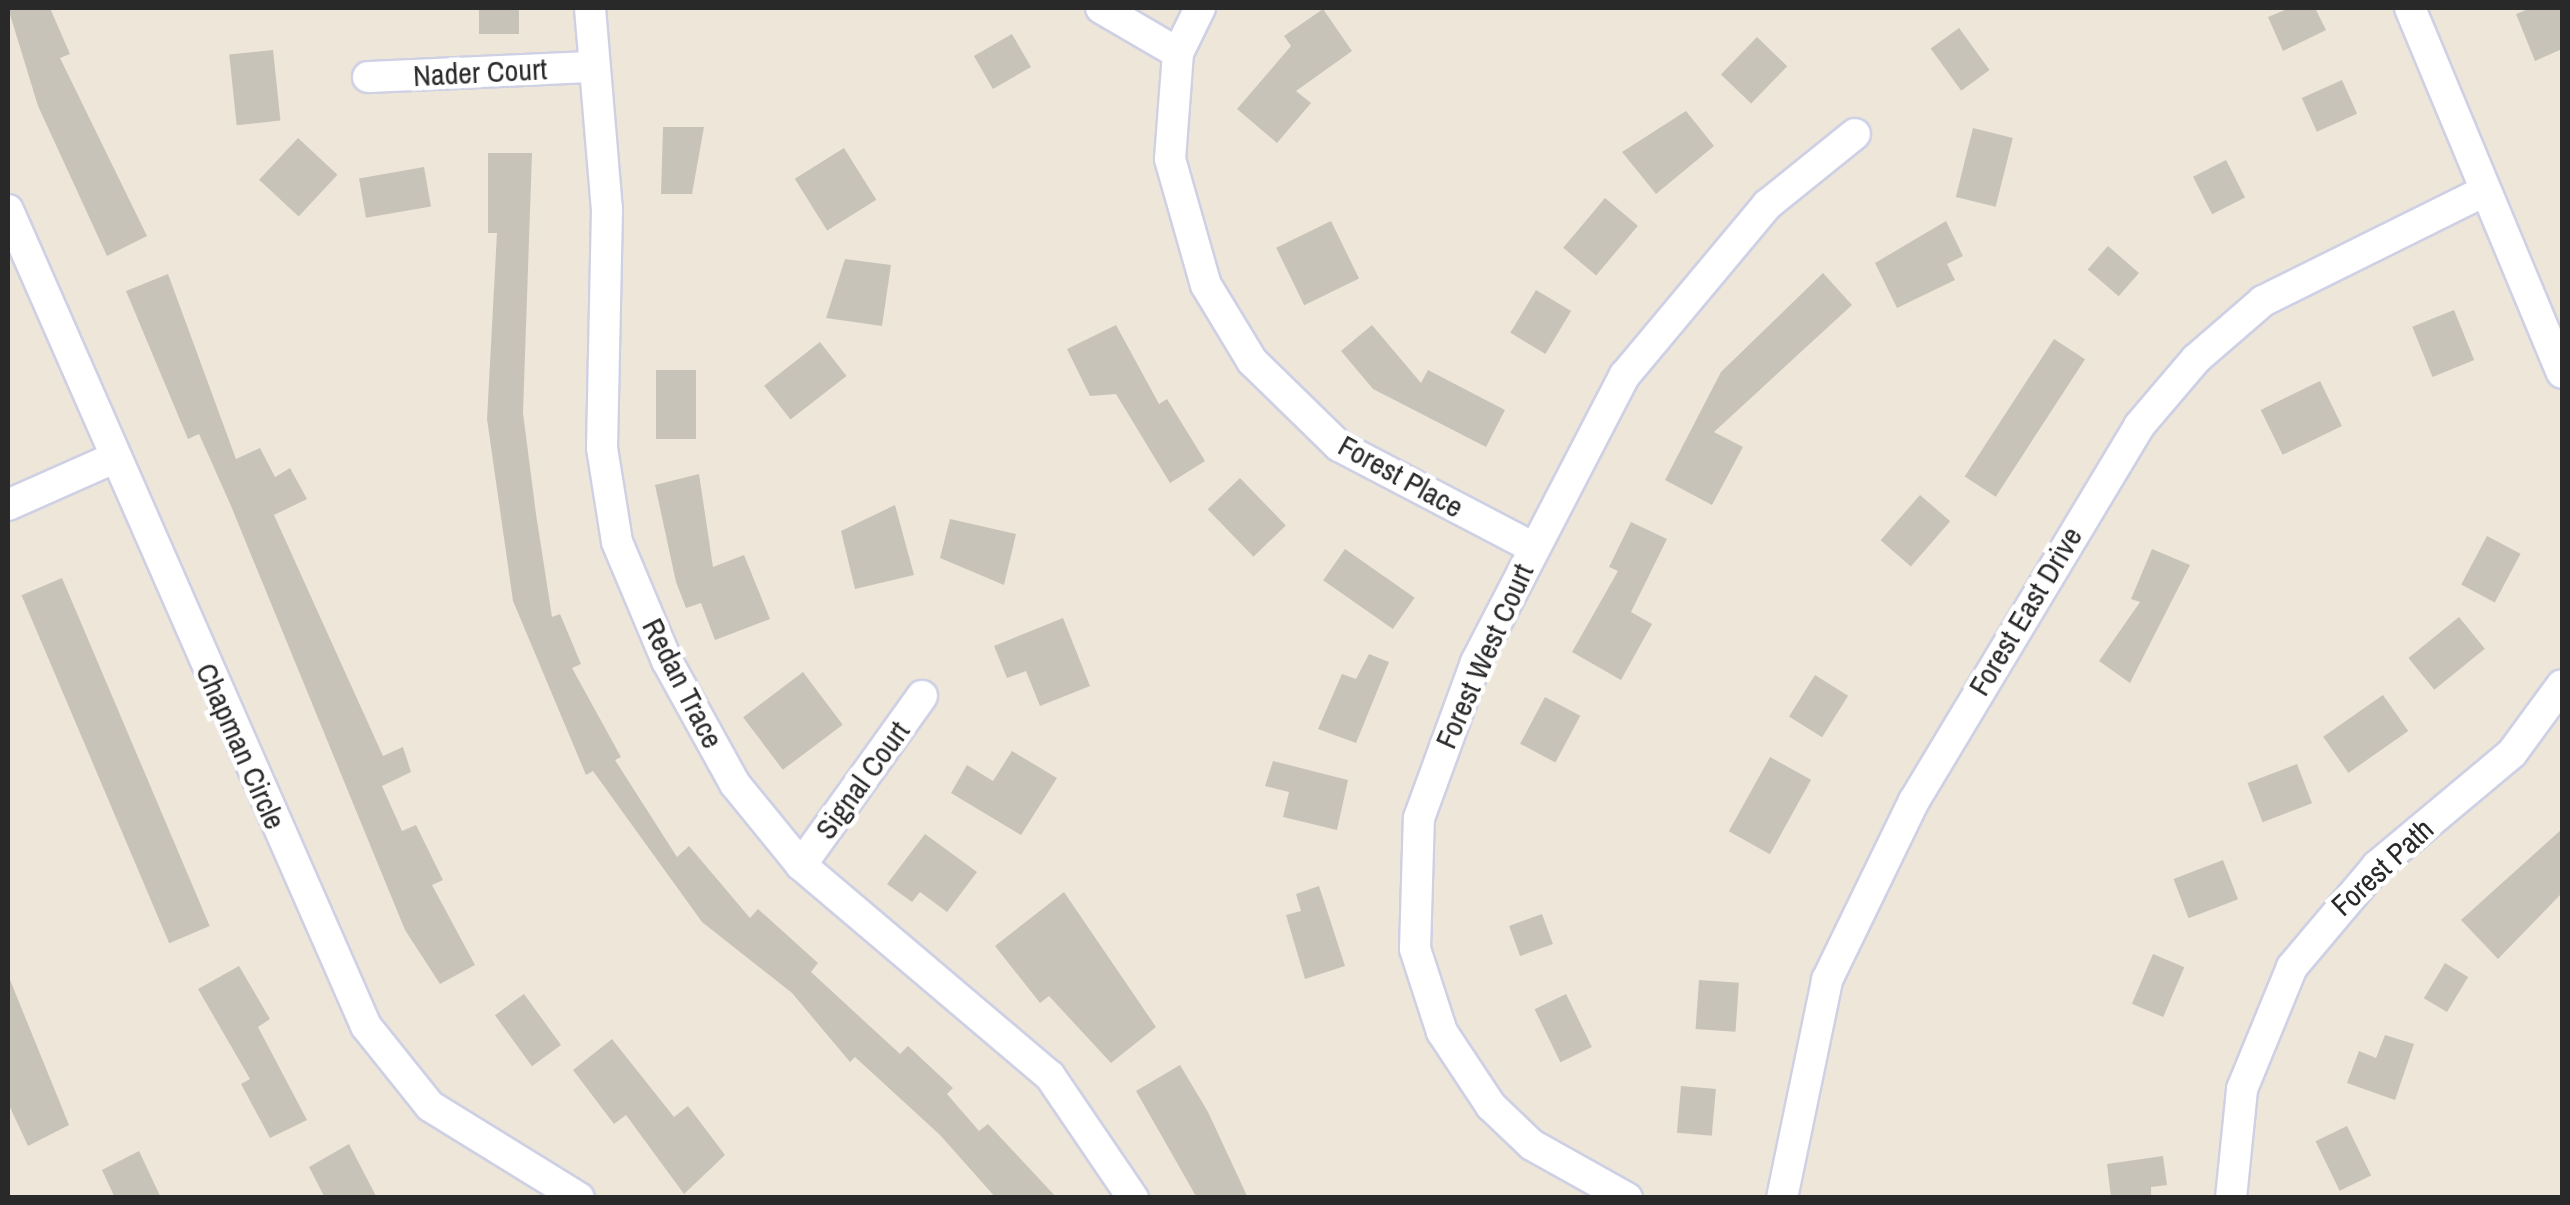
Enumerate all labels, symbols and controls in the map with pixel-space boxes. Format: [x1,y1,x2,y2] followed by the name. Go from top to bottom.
[412,51,548,93] street label: Nader Court
[1332,427,1470,525] street label: Forest Place
[1961,520,2089,702] street label: Forest East Drive
[1427,558,1541,754] street label: Forest West Court
[635,612,731,754] street label: Redan Trace
[188,658,294,834] street label: Chapman Circle
[807,714,917,846] street label: Signal Court
[2324,811,2440,923] street label: Forest Path

